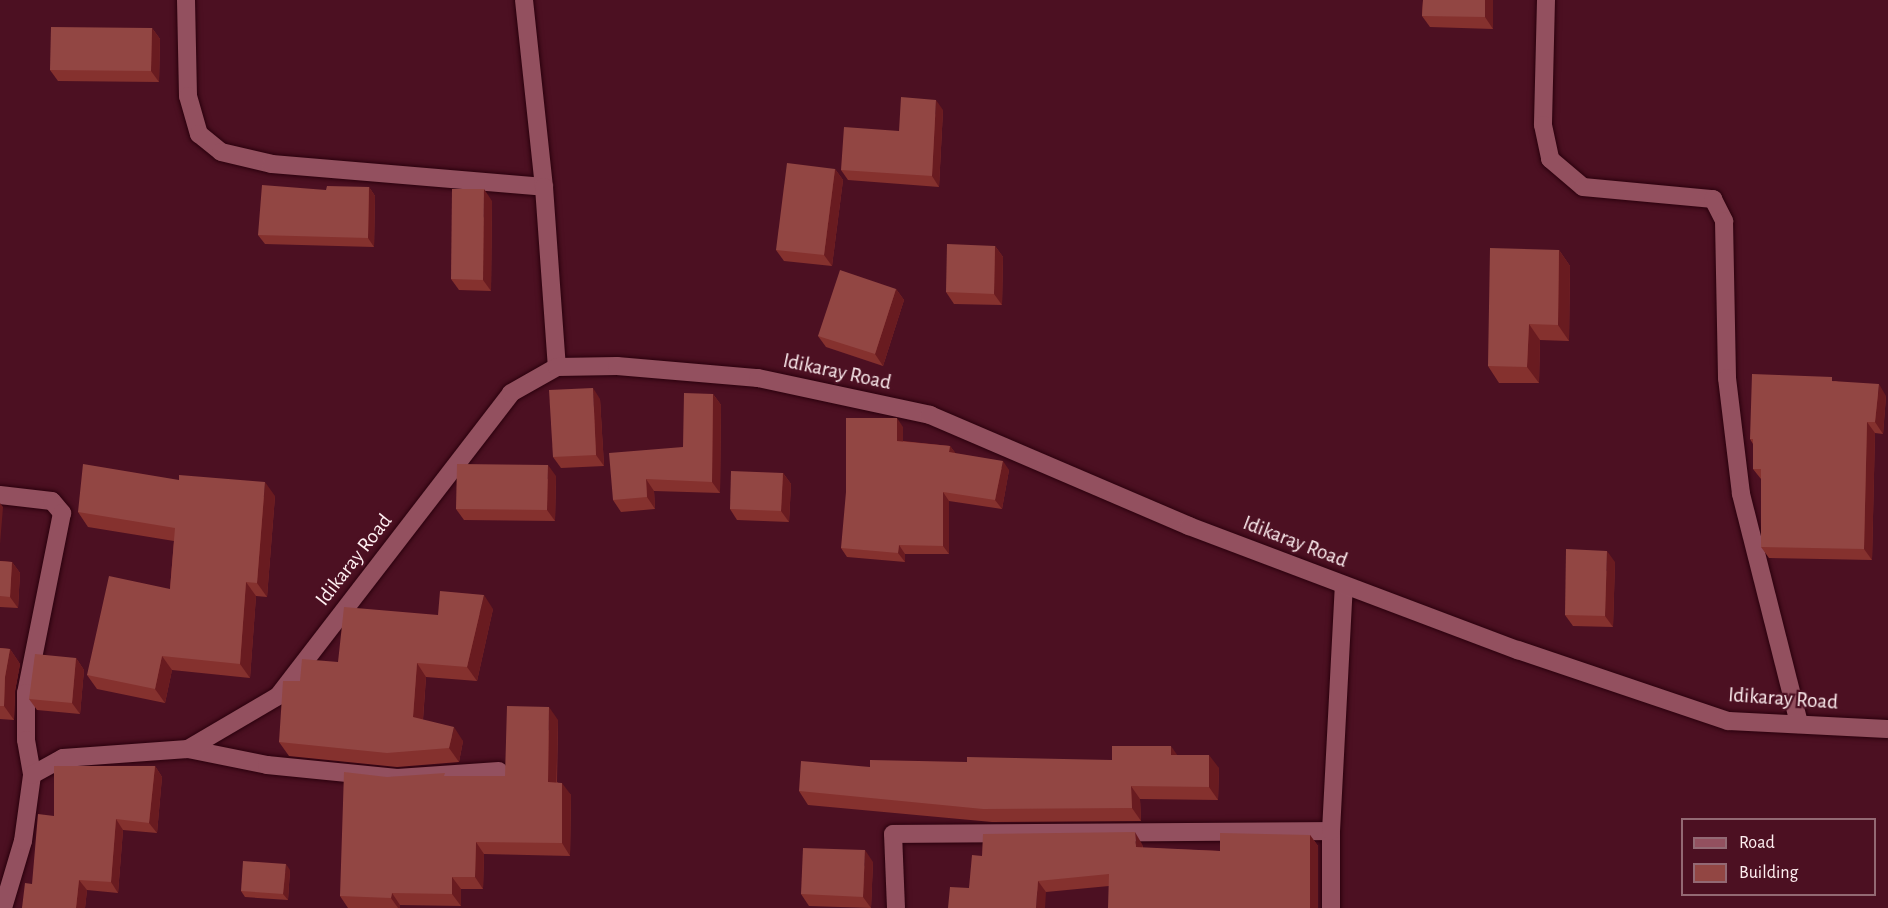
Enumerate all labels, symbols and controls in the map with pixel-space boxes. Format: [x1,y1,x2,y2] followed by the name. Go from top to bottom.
[781,348,893,396] street label: Idikaray Road
[310,509,398,611] street label: Idikaray Road
[1239,511,1351,573] street label: Idikaray Road
[1727,683,1839,715] street label: Idikaray Road
[1681,818,1876,896] legend
[1739,834,1775,852] text: Road
[1739,864,1798,882] text: Building

